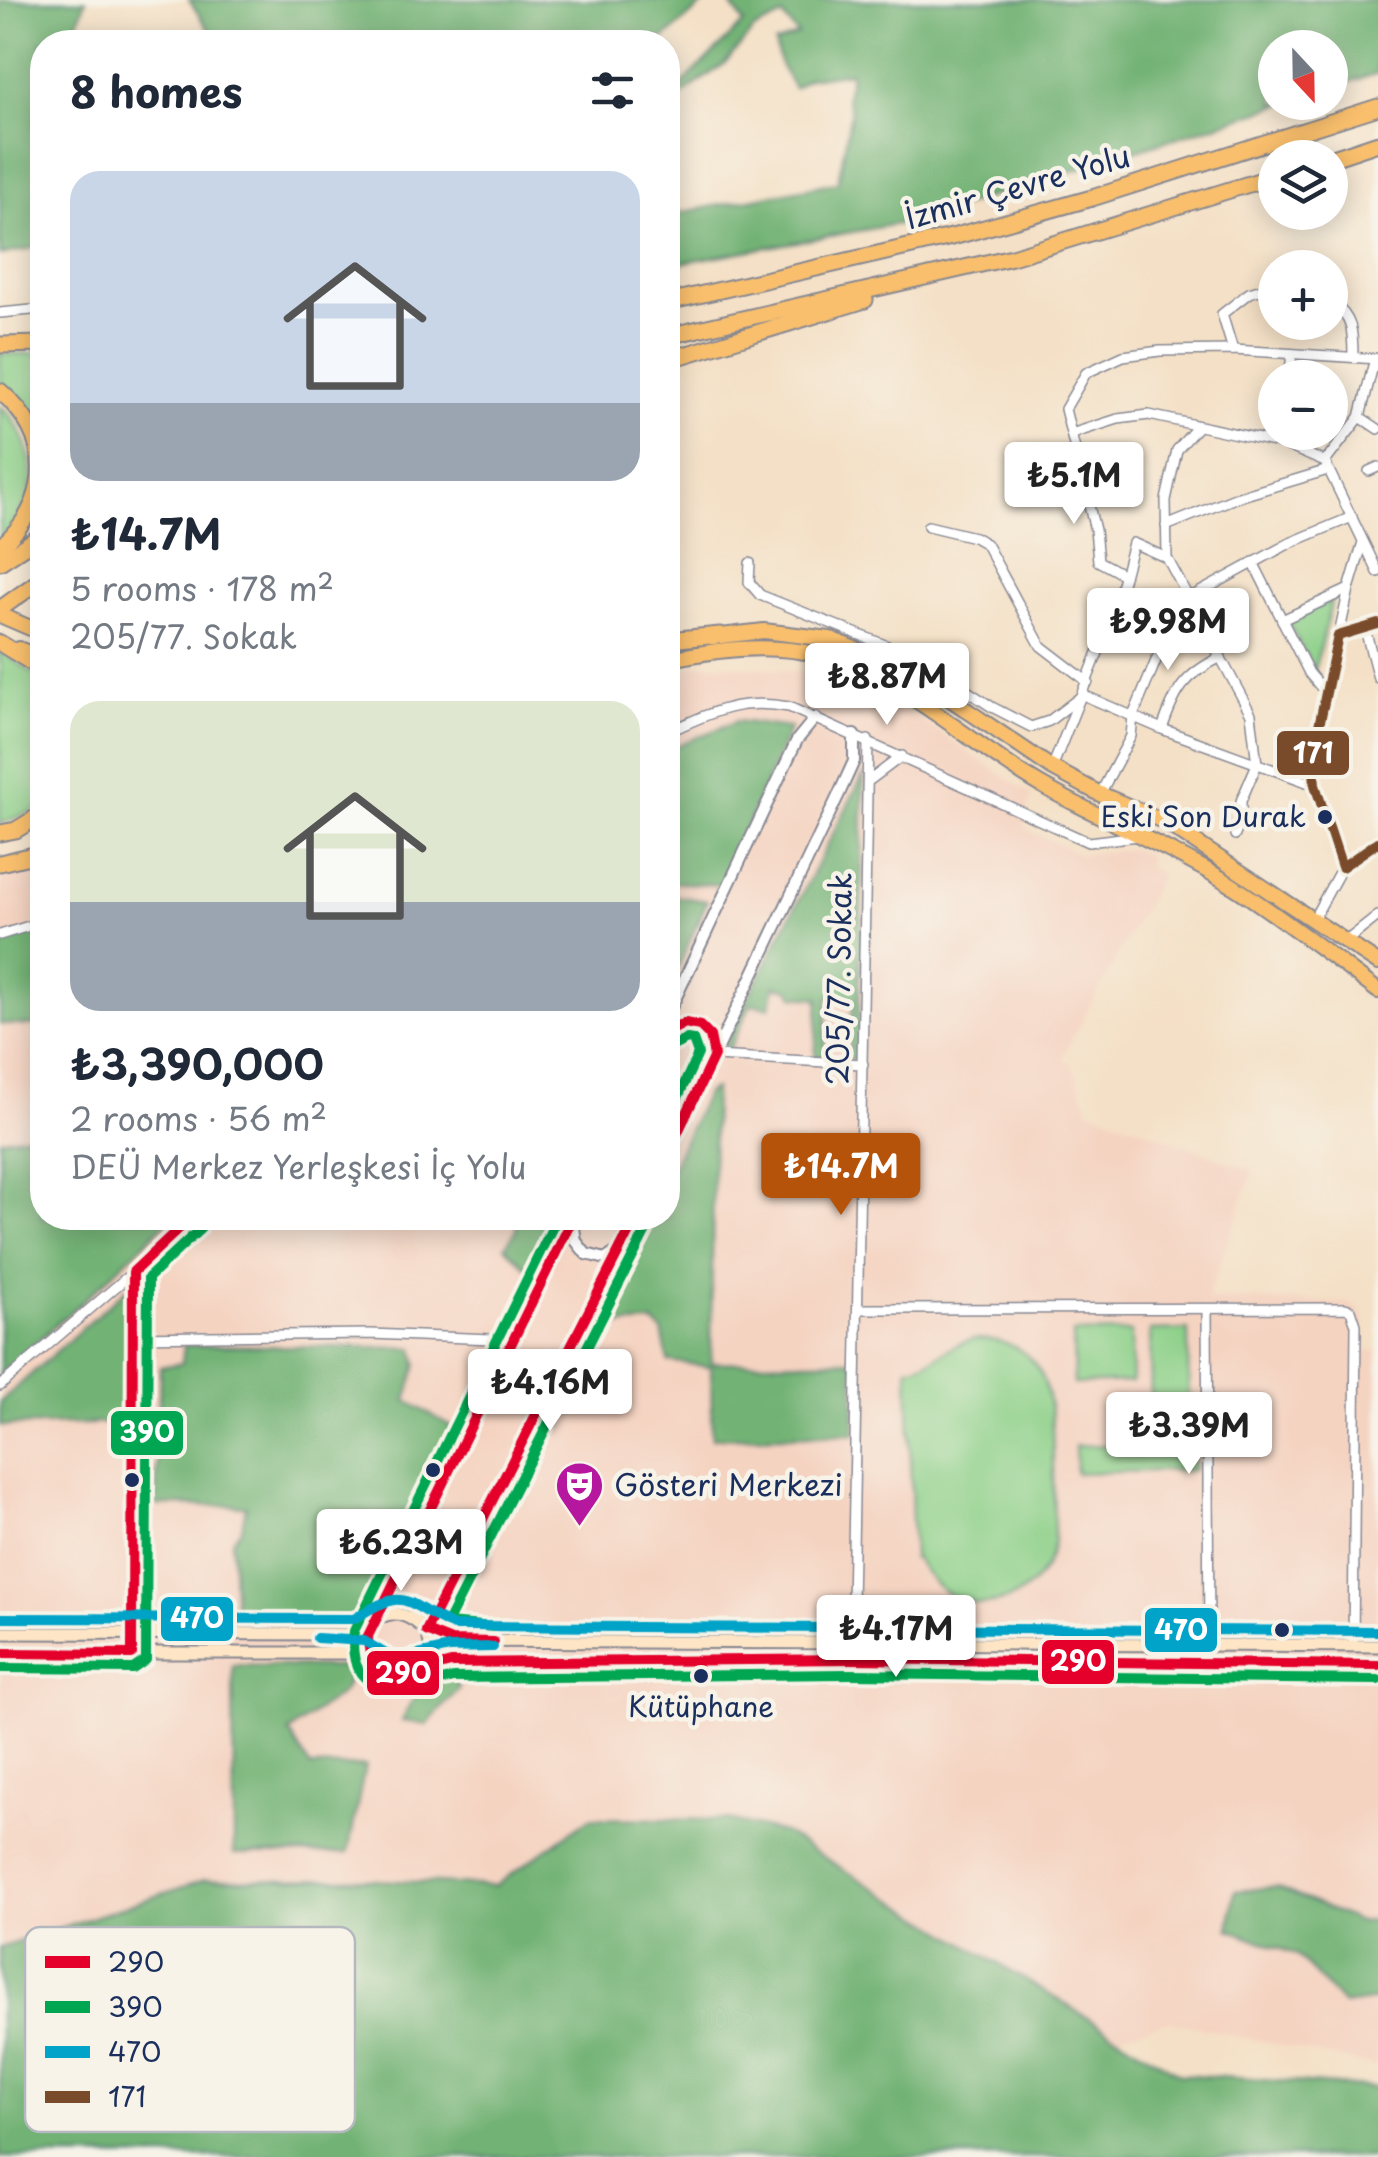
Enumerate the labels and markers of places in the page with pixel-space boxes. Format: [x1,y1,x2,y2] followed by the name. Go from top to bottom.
[1004,442,1144,527] pin: ₺5.1M
[1087,588,1249,673] pin: ₺9.98M
[806,643,968,728] pin: ₺8.87M
[1101,794,1306,837] place label: Eski Son Durak
[1315,807,1335,827] marker: Eski Son Durak
[760,1133,922,1218] pin: ₺14.7M
[469,1349,631,1434] pin: ₺4.16M
[1108,1392,1270,1477] pin: ₺3.39M
[423,1460,443,1480] unlabelled marker
[553,1460,605,1528] theatre icon: Gösteri Merkezi
[614,1461,843,1506] place label: Gösteri Merkezi
[122,1470,142,1490] unlabelled marker
[320,1509,482,1594] pin: ₺6.23M
[815,1595,977,1680] pin: ₺4.17M
[1272,1620,1292,1640] unlabelled marker
[691,1666,711,1686] marker: Kütüphane
[628,1684,774,1727] place label: Kütüphane

